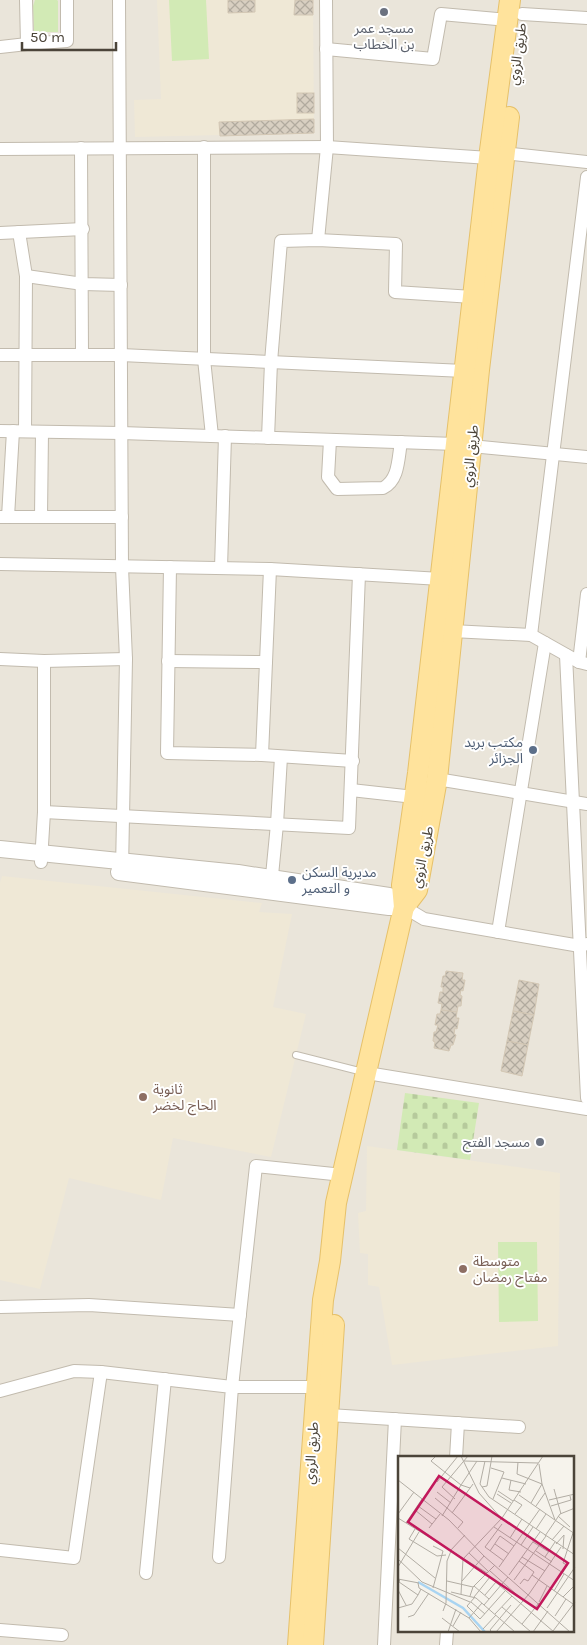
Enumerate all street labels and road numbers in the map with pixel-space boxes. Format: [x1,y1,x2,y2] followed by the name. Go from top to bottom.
[505,22,533,87] street label: طريق الزوي
[459,424,484,488] street label: طريق الزوي
[408,825,440,890] street label: طريق الزوي
[301,1421,324,1485] street label: طريق الزوي

